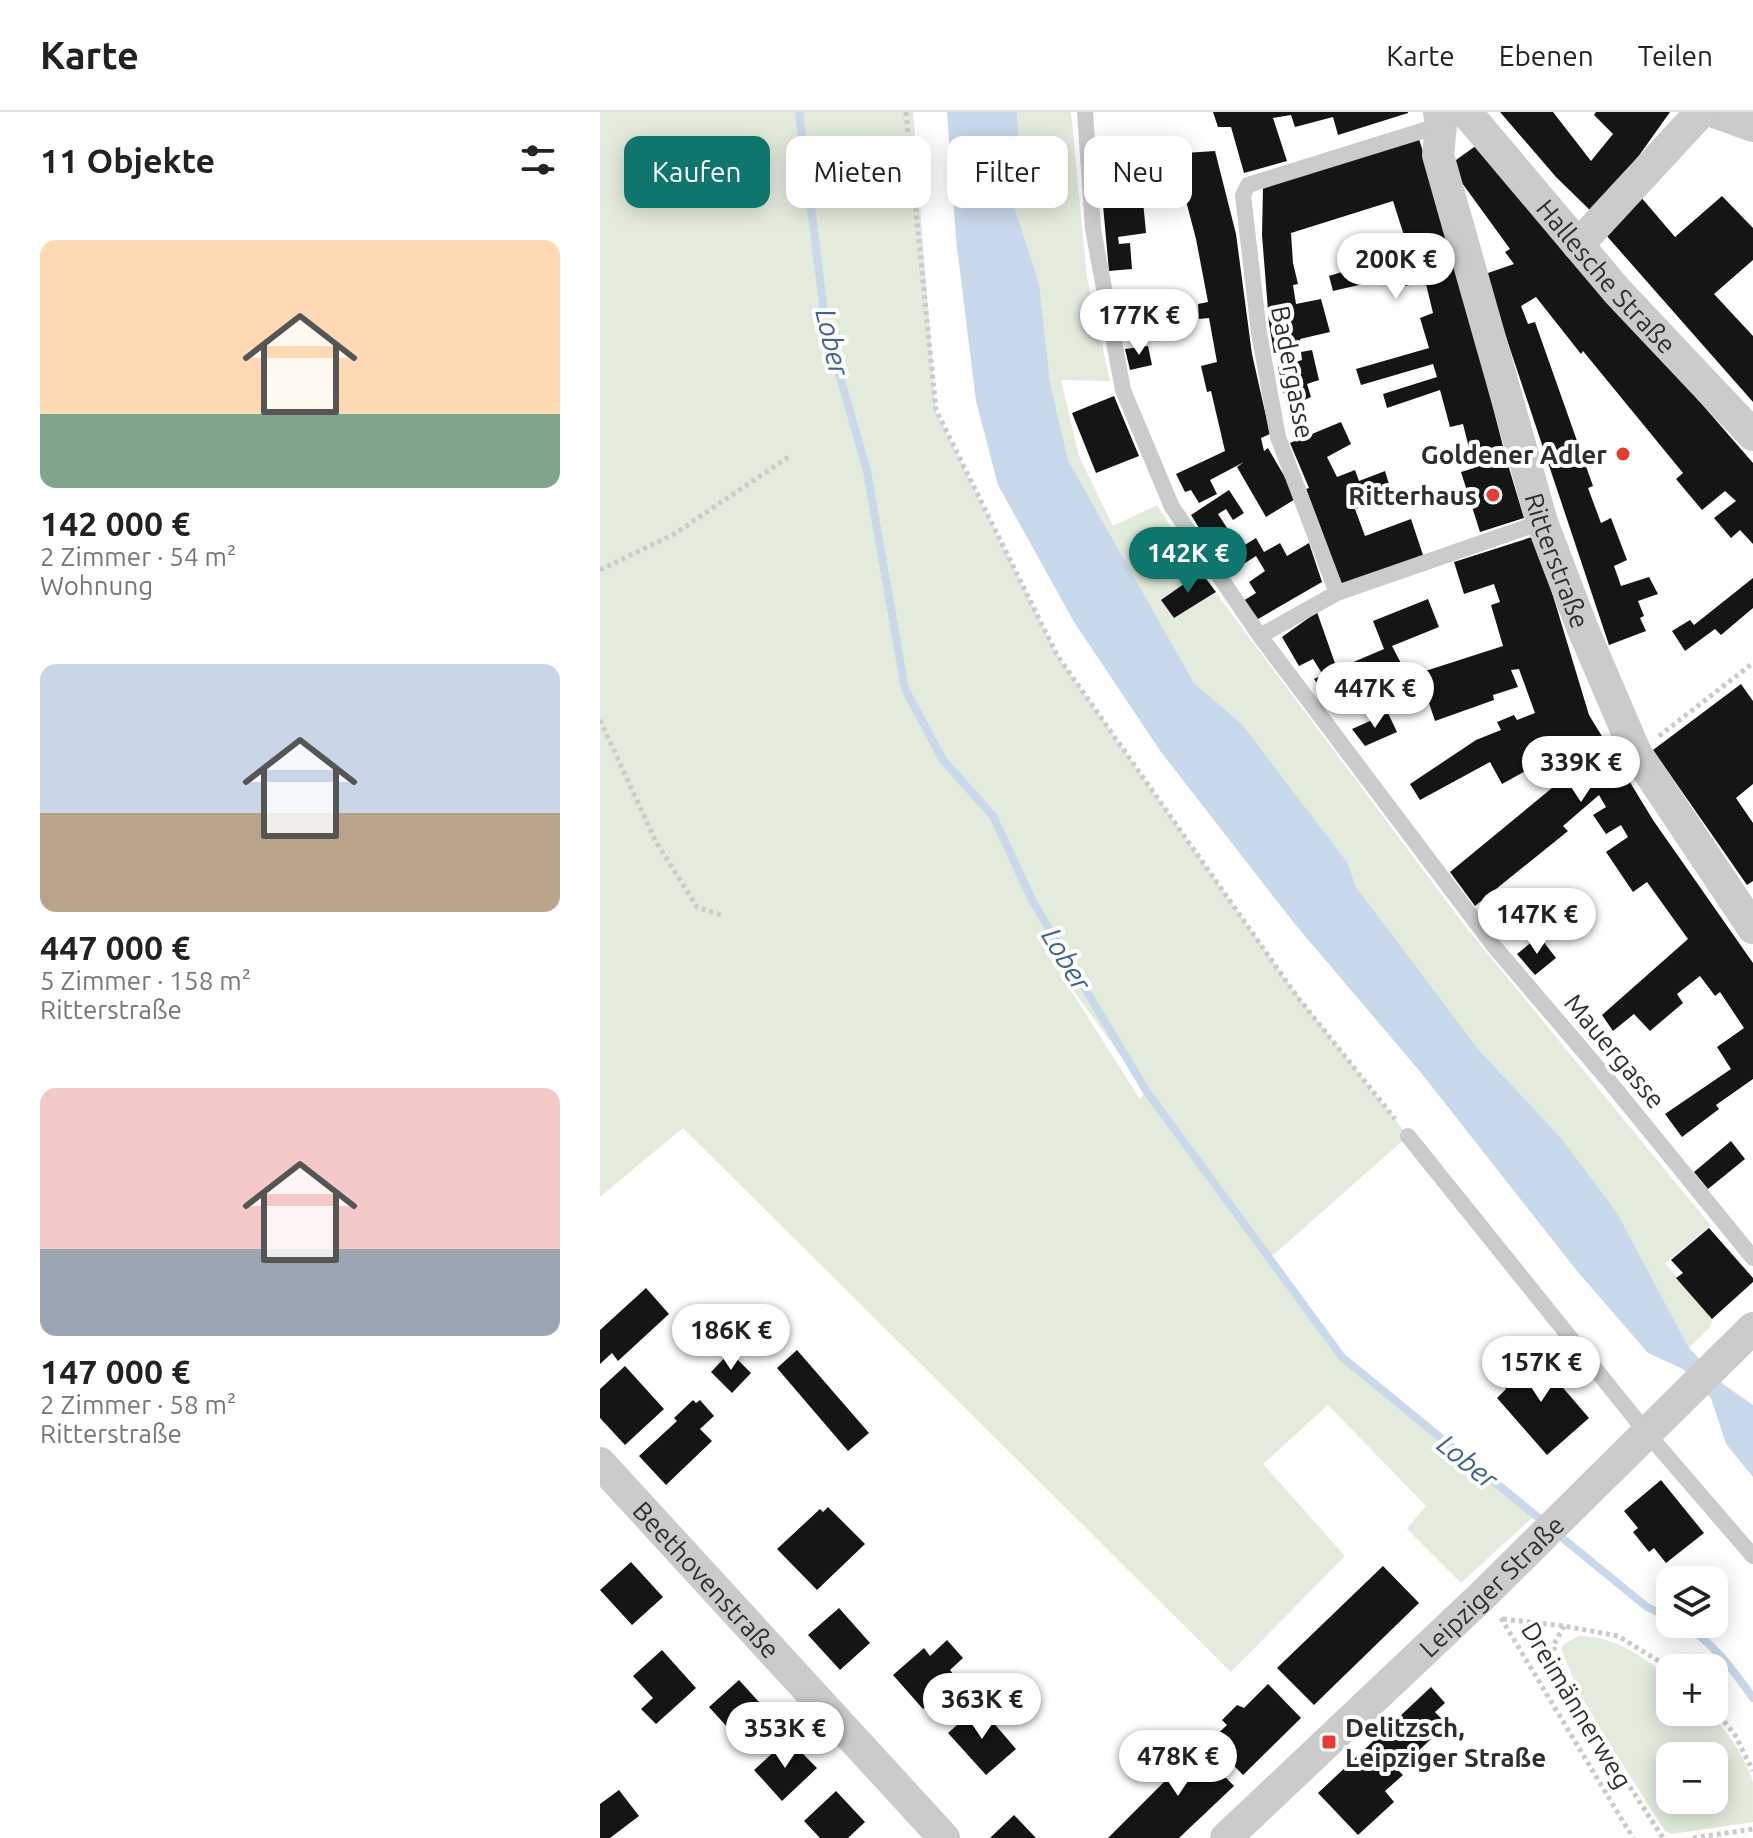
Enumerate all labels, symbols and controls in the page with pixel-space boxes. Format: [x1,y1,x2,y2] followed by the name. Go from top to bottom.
[40,34,139,76] text: Karte
[1386,40,1455,71] text: Karte
[1499,40,1594,71] text: Ebenen
[1638,40,1713,71] text: Teilen
[624,136,770,208] chip: Kaufen
[786,136,931,208] chip: Mieten
[947,136,1068,208] chip: Filter
[1084,136,1192,208] chip: Neu
[516,138,560,182] icon: filters
[40,141,215,179] text: 11 Objekte
[1531,193,1682,359] street label: Hallesche Straße
[1331,233,1461,301] pin: 200K €
[1355,244,1437,273] text: 200K €
[1074,289,1204,357] pin: 177K €
[228,292,372,436] icon: home
[1098,300,1180,329] text: 177K €
[1266,303,1320,441] street label: Badergasse
[810,305,856,380] water label: Lober
[1421,440,1607,469] place label: Goldener Adler
[1614,445,1632,463] marker: Goldener Adler
[1348,481,1477,510] place label: Ritterhaus
[1484,486,1502,504] marker: Ritterhaus
[1520,489,1595,632] street label: Ritterstraße
[40,504,190,542] text: 142 000 €
[1123,527,1253,595] pin: 142K €
[1147,538,1229,567] text: 142K €
[40,542,236,571] text: 2 Zimmer · 54 m²
[40,571,153,600] text: Wohnung
[1310,662,1440,730] pin: 447K €
[1334,673,1416,702] text: 447K €
[228,716,372,860] icon: home
[1516,736,1646,804] pin: 339K €
[1540,747,1622,776] text: 339K €
[1472,888,1602,956] pin: 147K €
[1496,899,1578,928] text: 147K €
[1036,922,1098,997] water label: Lober
[40,928,190,966] text: 447 000 €
[40,966,251,995] text: 5 Zimmer · 158 m²
[1559,988,1671,1114] street label: Mauergasse
[40,995,182,1024] text: Ritterstraße
[228,1140,372,1284] icon: home
[666,1304,796,1372] pin: 186K €
[690,1315,772,1344] text: 186K €
[1476,1336,1606,1404] pin: 157K €
[1500,1347,1582,1376] text: 157K €
[40,1352,190,1390] text: 147 000 €
[40,1390,236,1419] text: 2 Zimmer · 58 m²
[40,1419,182,1448] text: Ritterstraße
[1432,1428,1505,1495] water label: Lober
[628,1495,786,1664] street label: Beethovenstraße
[1413,1509,1569,1662] street label: Leipziger Straße
[1656,1566,1728,1814] map controls
[1656,1566,1728,1638] button: layers
[1516,1617,1638,1793] street label: Dreimännerweg
[1656,1654,1728,1726] button: +
[917,1673,1047,1741] pin: 363K €
[941,1684,1023,1713] text: 363K €
[720,1702,850,1770] pin: 353K €
[744,1713,826,1742] text: 353K €
[1345,1713,1546,1772] place label: Delitzsch, Leipziger Straße
[1113,1730,1243,1798] pin: 478K €
[1320,1733,1338,1751] marker: Delitzsch, Leipziger Straße
[1137,1741,1219,1770] text: 478K €
[1656,1742,1728,1814] button: −

